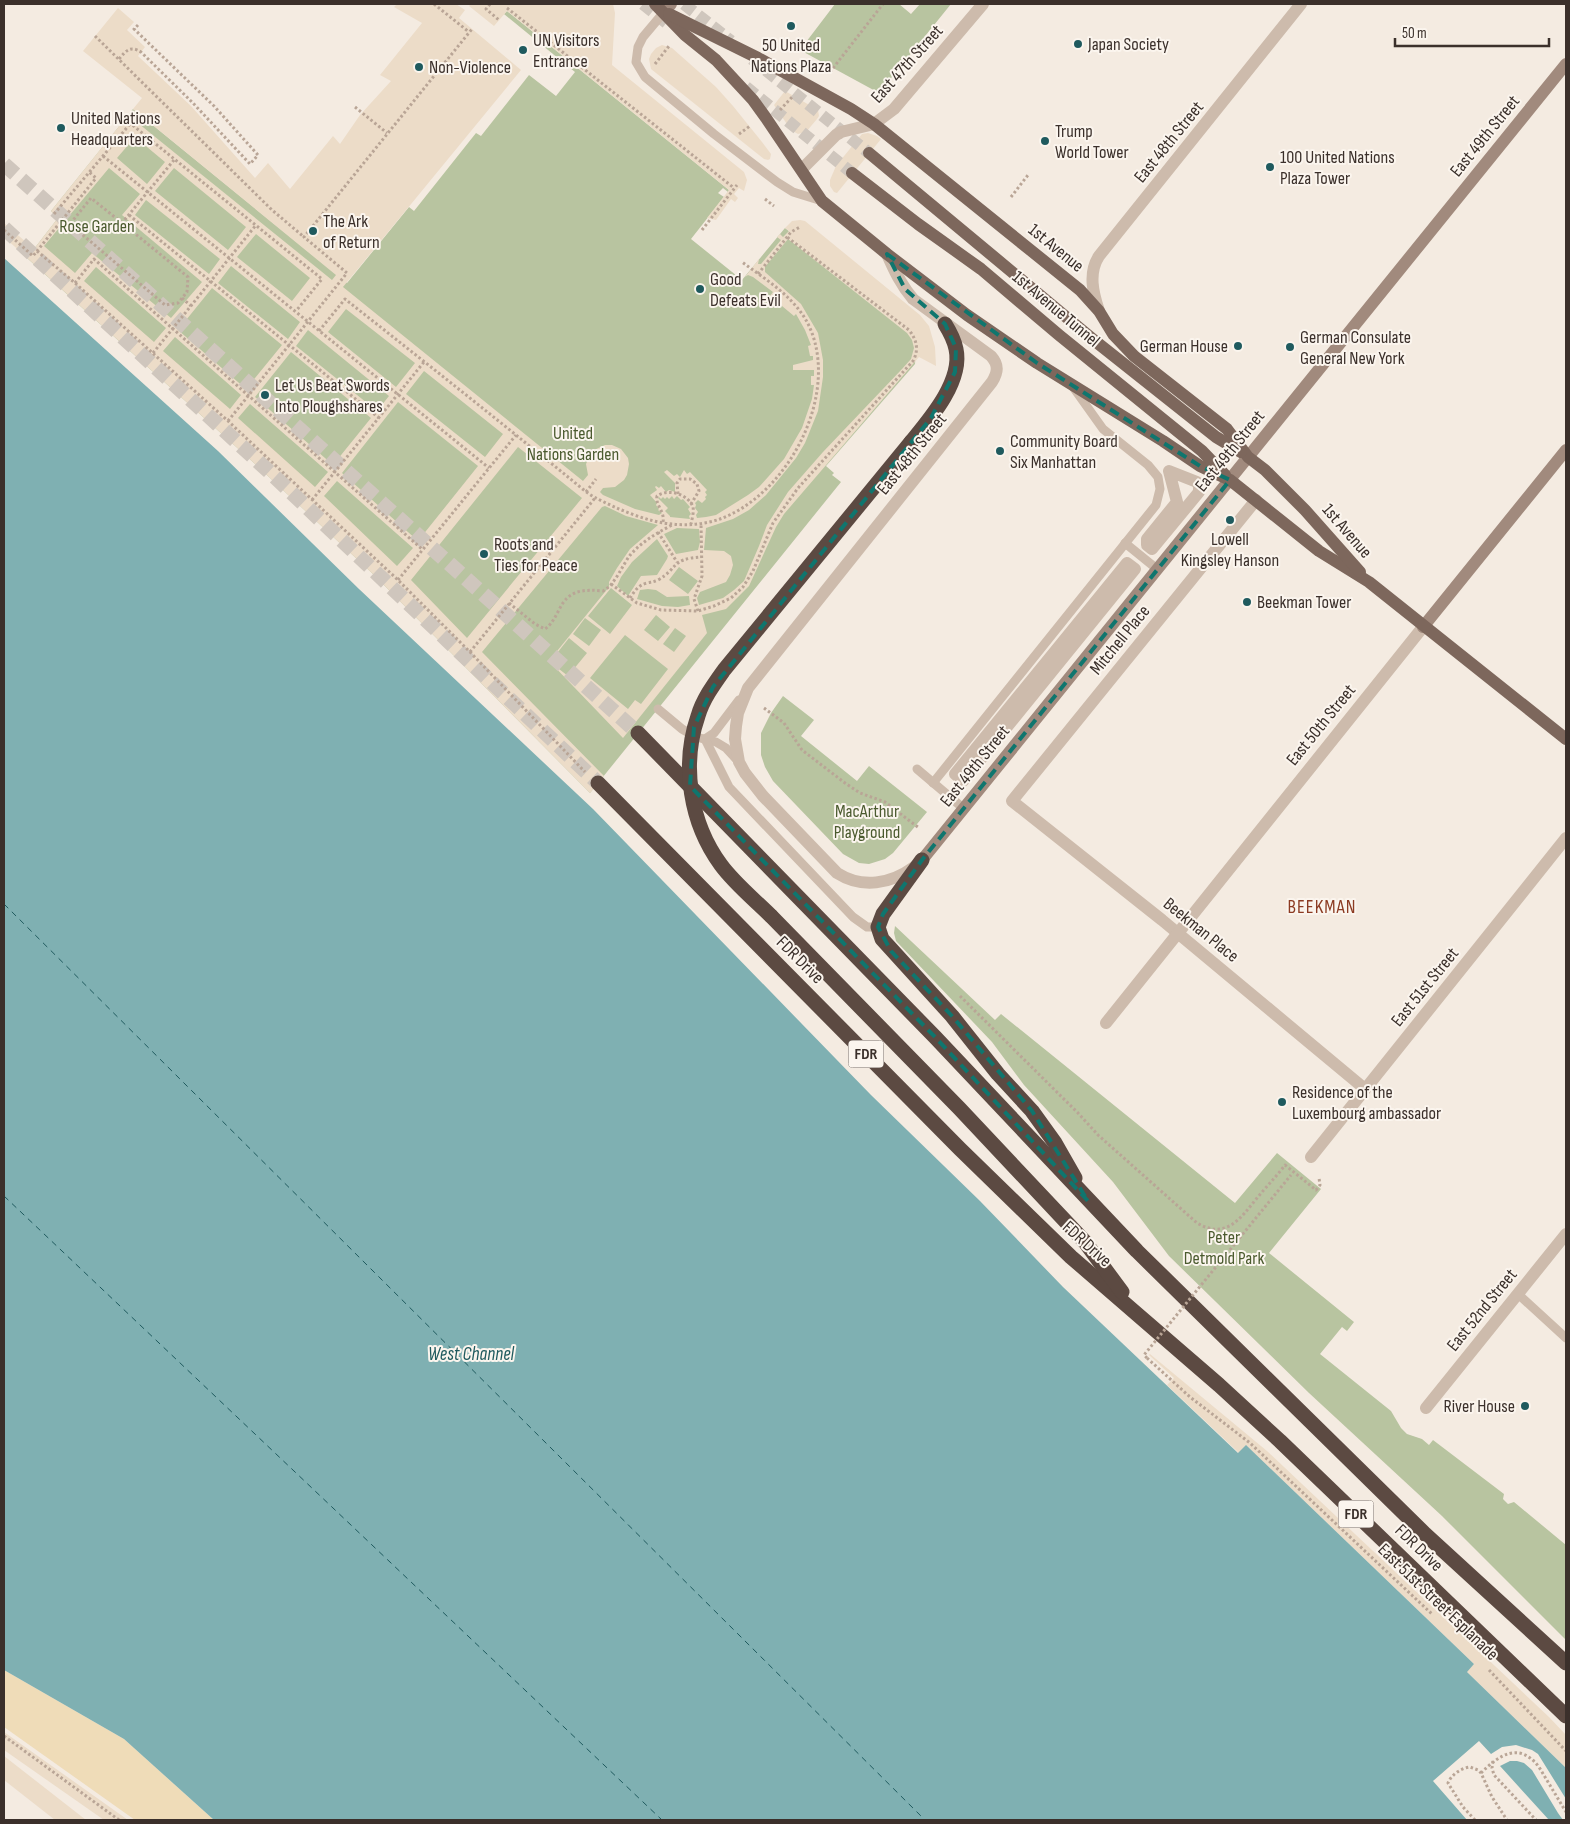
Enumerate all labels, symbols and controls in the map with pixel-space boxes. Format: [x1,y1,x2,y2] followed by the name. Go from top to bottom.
[1395,15,1549,47] scale bar
[785,20,797,32] marker: 50 United Nations Plaza
[867,20,948,107] street label: East 47th Street
[1402,24,1427,43] text: 50 m
[533,30,599,72] place label: UN Visitors Entrance
[1087,34,1169,55] place label: Japan Society
[751,35,831,77] place label: 50 United Nations Plaza
[1072,38,1084,50] marker: Japan Society
[517,44,529,56] marker: UN Visitors Entrance
[429,57,511,78] place label: Non-Violence
[413,61,425,73] marker: Non-Violence
[1446,91,1524,181] street label: East 49th Street
[1130,97,1208,187] street label: East 48th Street
[71,108,161,150] place label: United Nations Headquarters
[1055,121,1129,163] place label: Trump World Tower
[55,122,67,134] marker: United Nations Headquarters
[1039,135,1051,147] marker: Trump World Tower
[1280,147,1395,189] place label: 100 United Nations Plaza Tower
[1264,161,1276,173] marker: 100 United Nations Plaza Tower
[323,211,380,253] place label: The Ark of Return
[59,216,135,237] park label: Rose Garden
[1024,219,1088,277] street label: 1st Avenue
[307,225,319,237] marker: The Ark of Return
[1008,266,1104,352] street label: 1st Avenue Tunnel
[710,269,781,311] place label: Good Defeats Evil
[694,283,706,295] marker: Good Defeats Evil
[1300,327,1411,369] place label: German Consulate General New York
[1140,336,1228,357] place label: German House
[1232,340,1244,352] marker: German House
[1284,341,1296,353] marker: German Consulate General New York
[275,375,390,417] place label: Let Us Beat Swords Into Ploughshares
[259,389,271,401] marker: Let Us Beat Swords Into Ploughshares
[1191,406,1269,496] street label: East 49th Street
[873,409,951,499] street label: East 48th Street
[527,423,619,465] park label: United Nations Garden
[1010,431,1118,473] place label: Community Board Six Manhattan
[994,445,1006,457] marker: Community Board Six Manhattan
[1318,500,1376,562] street label: 1st Avenue
[1224,514,1236,526] marker: Lowell Kingsley Hanson
[1181,529,1279,571] place label: Lowell Kingsley Hanson
[494,534,578,576] place label: Roots and Ties for Peace
[478,548,490,560] marker: Roots and Ties for Peace
[1257,592,1351,613] place label: Beekman Tower
[1241,596,1253,608] marker: Beekman Tower
[1086,601,1154,679] street label: Mitchell Place
[1282,680,1360,770] street label: East 50th Street
[936,721,1014,811] street label: East 49th Street
[834,801,900,843] park label: MacArthur Playground
[1159,893,1243,967] street label: Beekman Place
[1288,896,1356,919] district label: BEEKMAN
[772,932,828,988] street label: FDR Drive
[1387,943,1463,1031] street label: East 51st Street
[848,1040,884,1068] road number: FDR
[1292,1082,1441,1124] place label: Residence of the Luxembourg ambassador
[1276,1096,1288,1108] marker: Residence of the Luxembourg ambassador
[1058,1217,1116,1271] street label: FDR Drive
[1184,1227,1264,1269] park label: Peter Detmold Park
[1443,1264,1522,1355] street label: East 52nd Street
[428,1343,515,1366] water label: West Channel
[1443,1396,1515,1417] place label: River House
[1519,1400,1531,1412] marker: River House
[1338,1500,1374,1528] road number: FDR
[1391,1520,1447,1576] street label: FDR Drive
[1373,1539,1503,1665] street label: East 51st Street Esplanade

